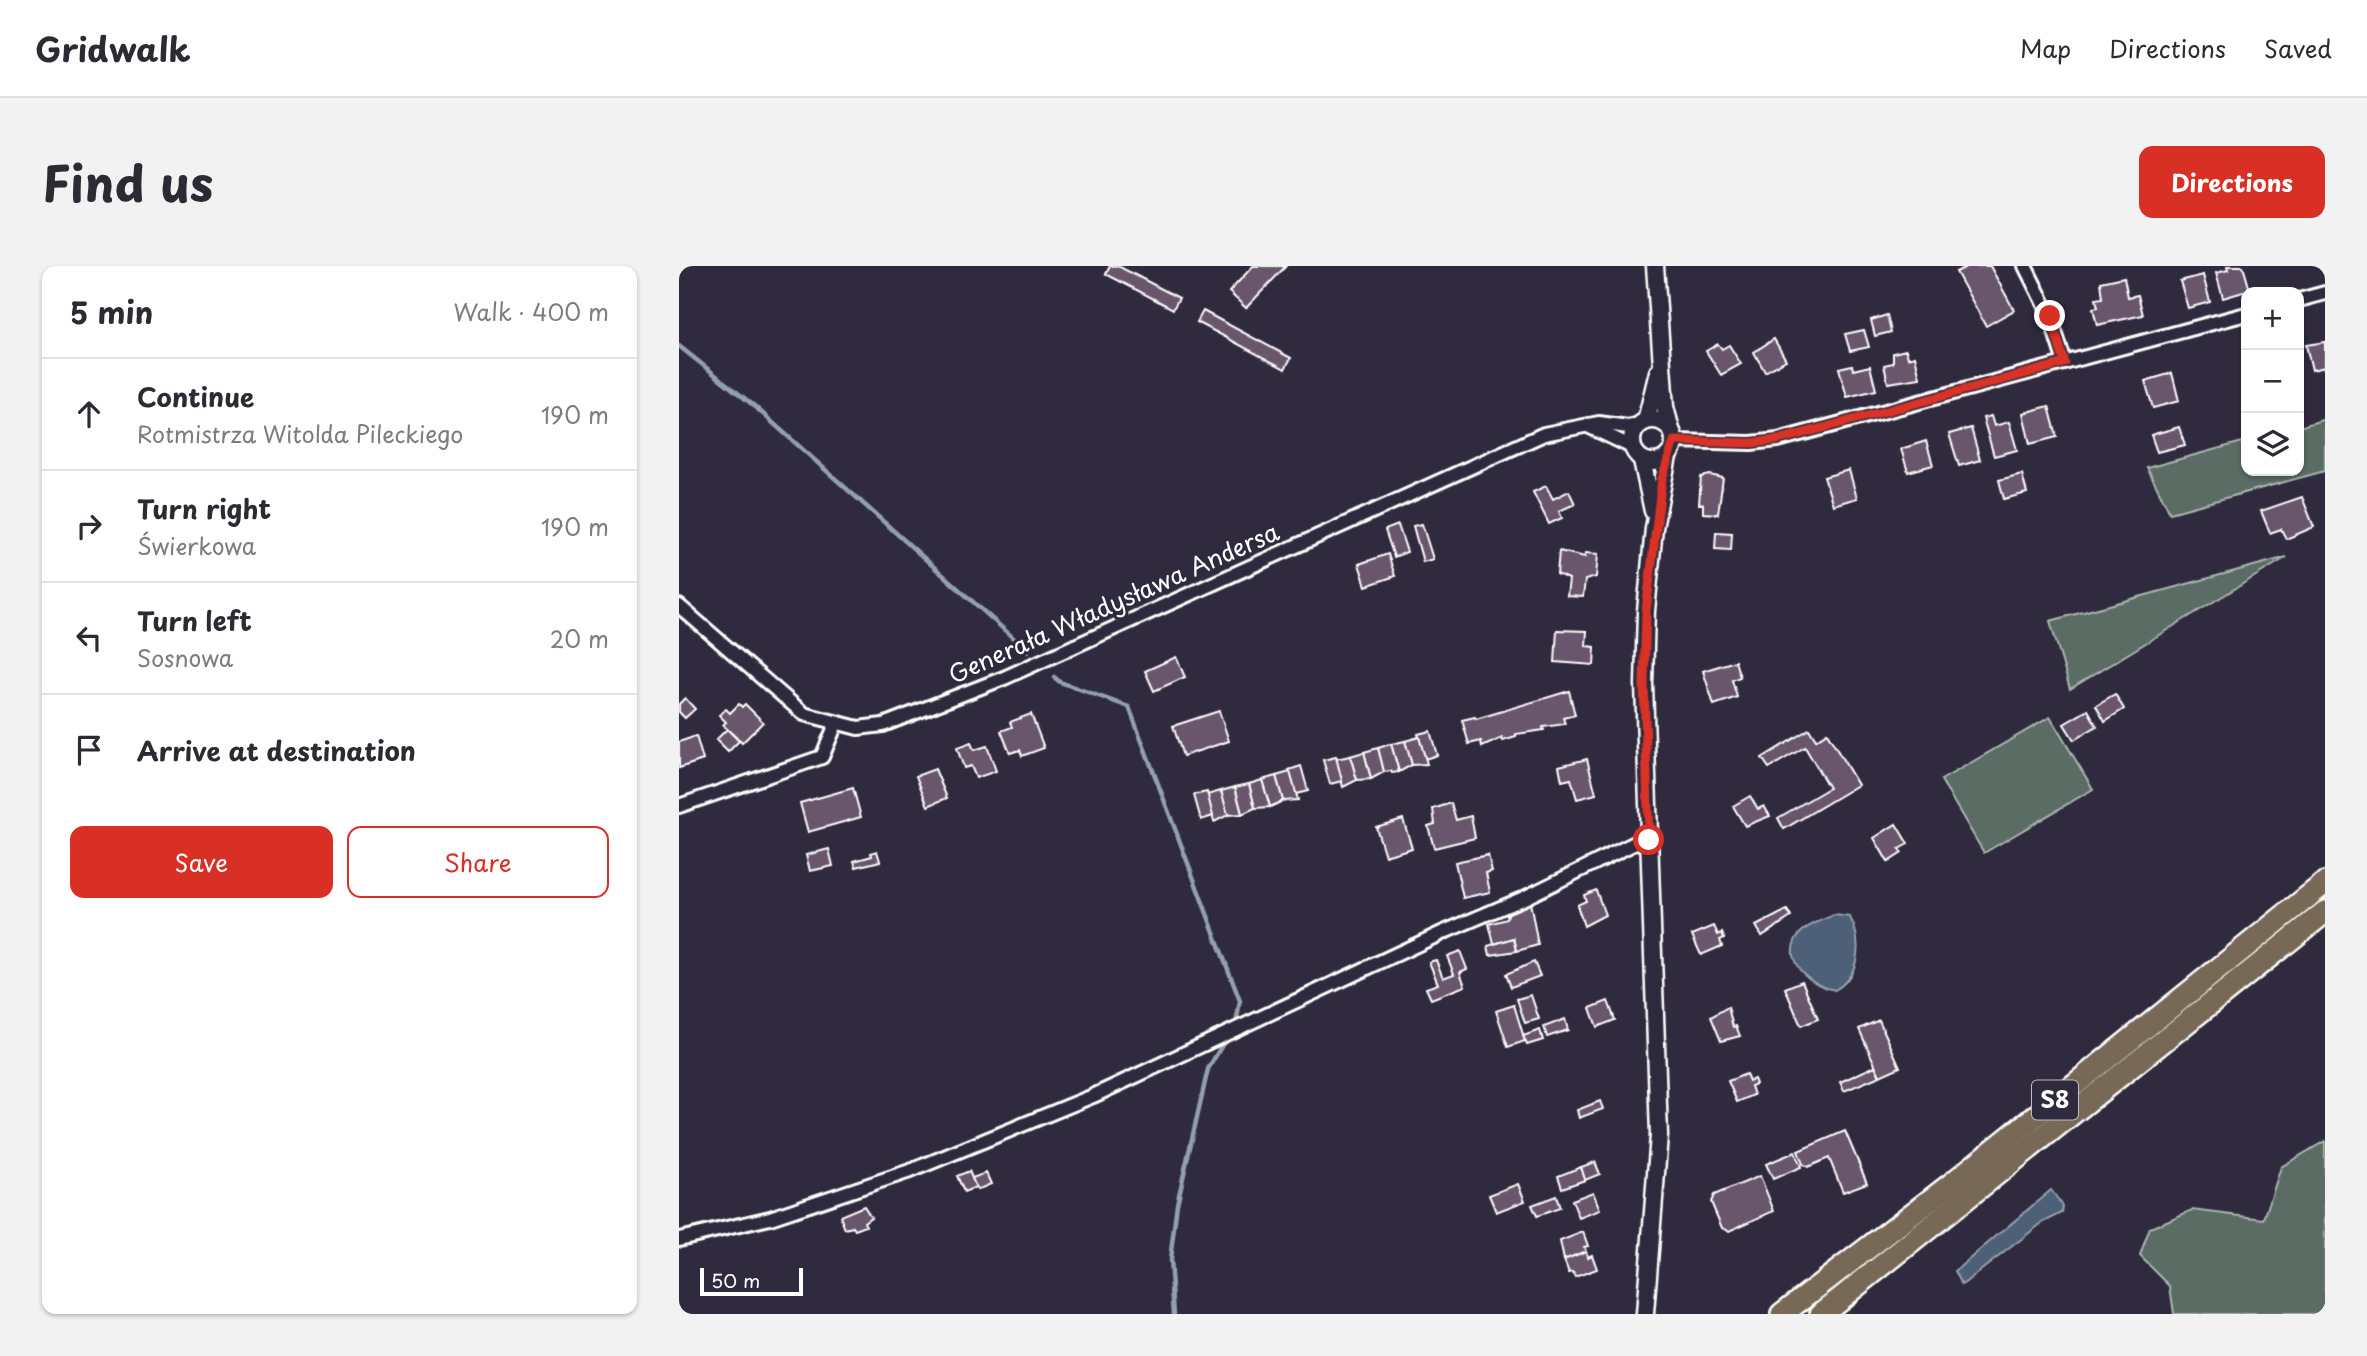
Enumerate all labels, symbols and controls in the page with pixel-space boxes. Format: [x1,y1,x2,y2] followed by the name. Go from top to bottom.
[35,23,191,73] text: Gridwalk
[2020,30,2071,66] text: Map
[2109,30,2226,66] text: Directions
[2264,30,2332,66] text: Saved
[42,145,213,219] text: Find us
[2139,146,2325,218] button: Directions
[2241,287,2304,476] map controls
[2241,287,2304,350] button: +
[70,289,153,334] text: 5 min
[454,294,609,329] text: Walk · 400 m
[2034,300,2065,331] route end
[2241,350,2304,413] button: −
[137,377,254,416] text: Continue
[70,395,108,433] icon: ahead
[541,397,609,432] text: 190 m
[2241,413,2304,476] button: layers
[137,416,463,451] text: Rotmistrza Witolda Pileckiego
[137,489,271,528] text: Turn right
[70,507,108,545] icon: right
[541,509,609,544] text: 190 m
[942,513,1284,692] street label: Generała Władysława Andersa
[137,528,256,563] text: Świerkowa
[137,601,252,640] text: Turn left
[70,619,108,657] icon: left
[550,621,609,656] text: 20 m
[137,640,233,675] text: Sosnowa
[70,731,108,769] icon: arrive
[137,731,416,770] text: Arrive at destination
[1633,824,1664,855] route start
[70,826,333,898] button: Save
[347,826,609,898] button: Share
[2032,1080,2078,1120] road number: S8
[700,1265,803,1297] scale bar
[711,1266,760,1294] text: 50 m

